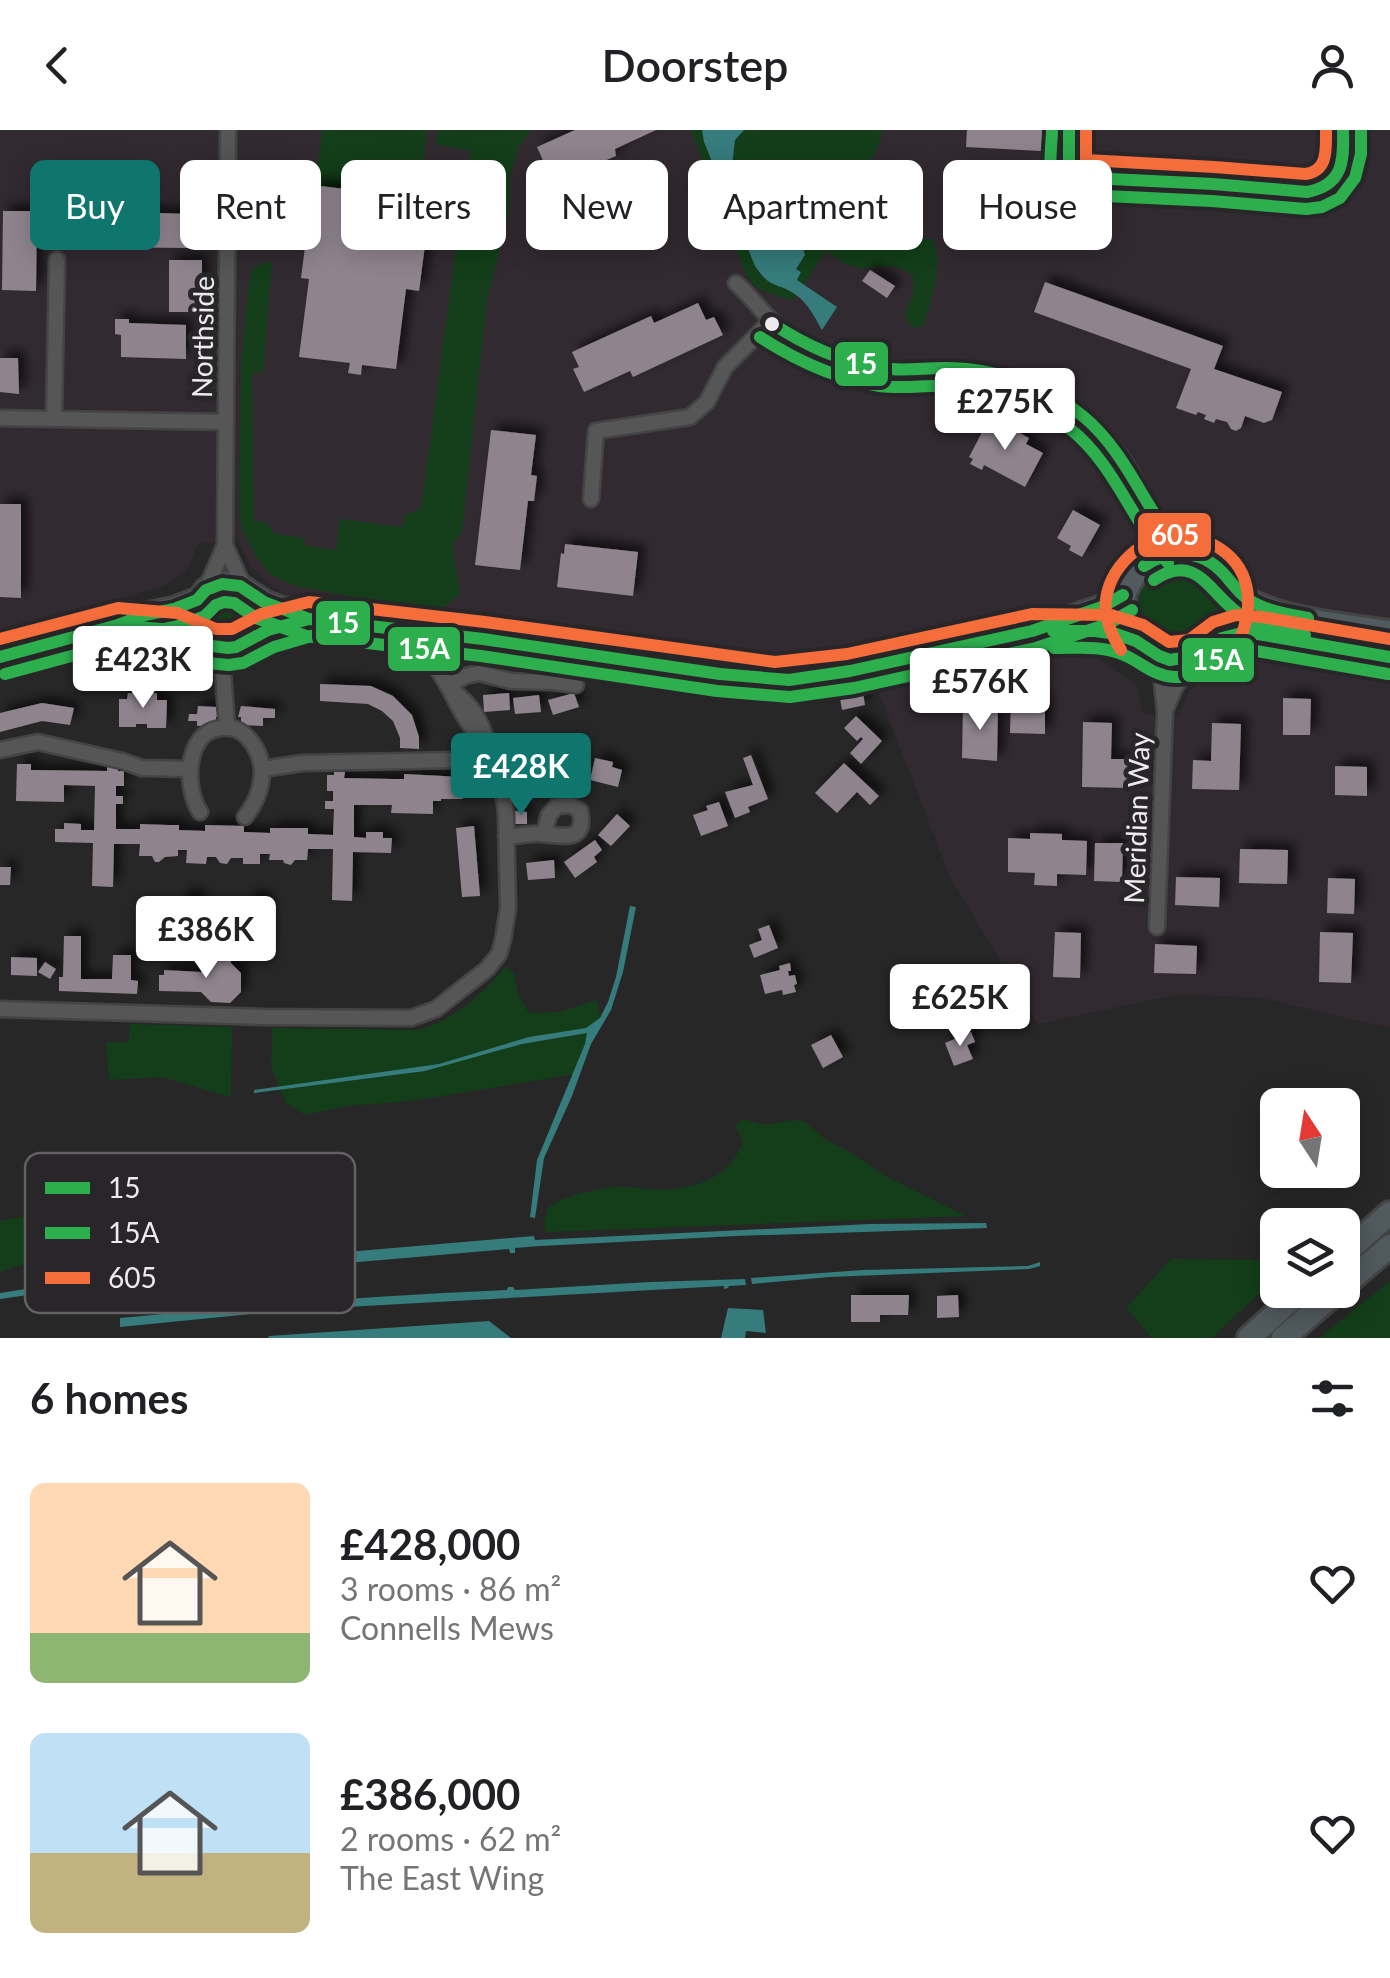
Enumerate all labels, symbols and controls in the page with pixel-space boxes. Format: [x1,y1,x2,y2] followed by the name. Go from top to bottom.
[30,38,85,93] icon: back
[601,38,789,92] text: Doorstep
[1305,38,1360,93] icon: person
[30,160,160,250] chip: Buy
[180,160,321,250] chip: Rent
[341,160,506,250] chip: Filters
[526,160,668,250] chip: New
[688,160,923,250] chip: Apartment
[943,160,1112,250] chip: House
[184,276,220,398] street label: Northside
[762,314,782,334] unlabelled marker
[833,340,890,388] line badge: 15
[845,346,877,380] text: 15
[935,368,1075,453] pin: £275K
[957,381,1053,420] text: £275K
[1136,511,1213,559] line badge: 605
[1151,517,1199,551] text: 605
[314,599,372,647] line badge: 15
[327,605,359,639] text: 15
[386,625,462,673] line badge: 15A
[73,626,213,711] pin: £423K
[398,631,451,665] text: 15A
[1180,636,1256,684] line badge: 15A
[95,639,191,678] text: £423K
[1192,642,1245,676] text: 15A
[910,648,1050,733] pin: £576K
[932,661,1028,700] text: £576K
[1116,731,1156,904] street label: Meridian Way
[451,733,591,818] pin: £428K
[473,746,569,785] text: £428K
[136,896,276,981] pin: £386K
[158,909,254,948] text: £386K
[890,964,1030,1049] pin: £625K
[912,977,1008,1016] text: £625K
[1260,1088,1360,1188] north arrow
[1260,1088,1360,1308] map controls
[25,1153,355,1313] legend
[108,1170,140,1204] text: 15
[1260,1208,1360,1308] button: layers
[108,1215,159,1249] text: 15A
[108,1260,157,1294] text: 605
[1305,1371,1360,1426] icon: filters
[30,1373,188,1423] text: 6 homes
[340,1519,520,1569] text: £428,000
[110,1523,230,1643] icon: home
[1305,1556,1360,1611] icon: heart
[340,1569,561,1608] text: 3 rooms · 86 m²
[340,1608,554,1647] text: Connells Mews
[340,1769,520,1819] text: £386,000
[110,1773,230,1893] icon: home
[1305,1806,1360,1861] icon: heart
[340,1819,561,1858] text: 2 rooms · 62 m²
[340,1858,544,1897] text: The East Wing

